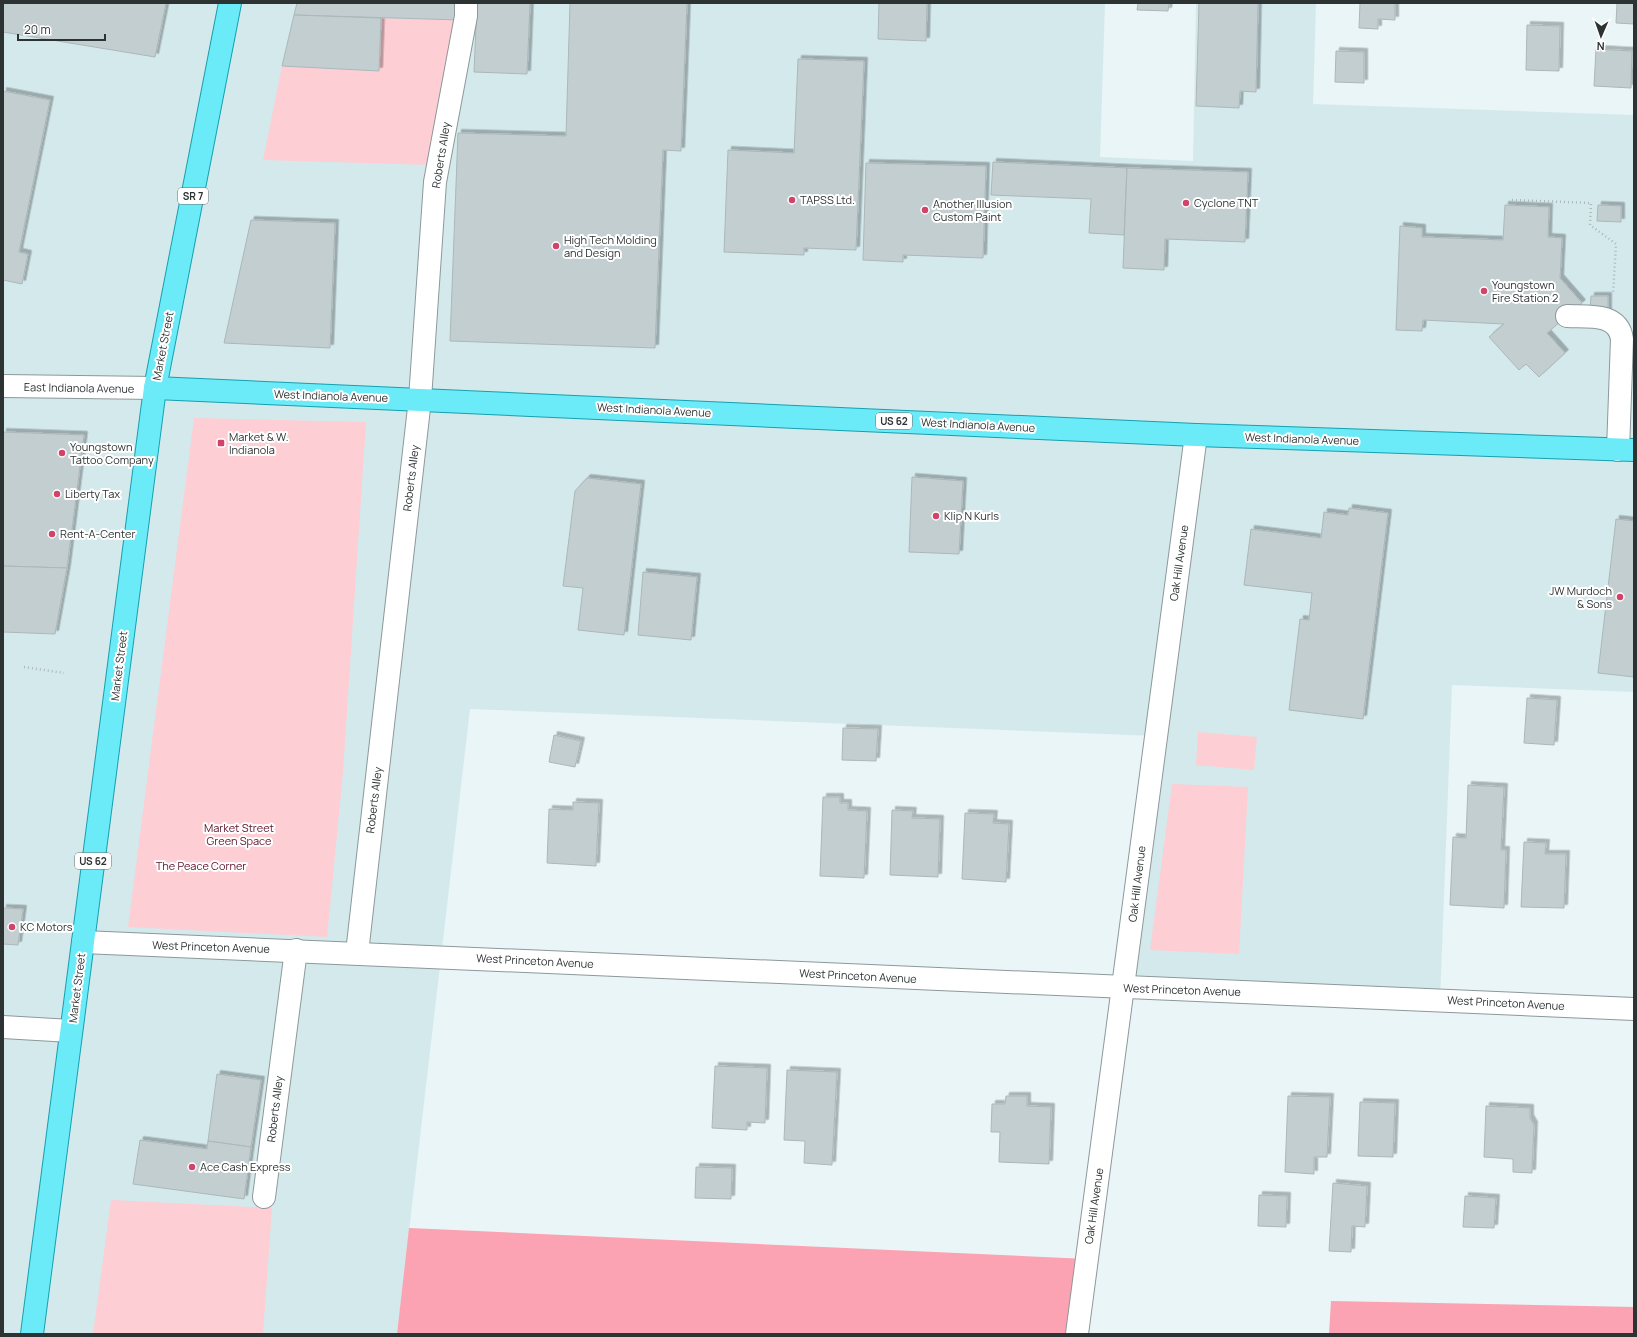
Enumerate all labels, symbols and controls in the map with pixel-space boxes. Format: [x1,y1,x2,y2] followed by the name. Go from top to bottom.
[18,16,105,42] scale bar
[1581,16,1621,56] north arrow
[24,21,51,38] text: 20 m
[1596,39,1605,54] text: N
[428,120,453,189] street label: Roberts Alley
[178,188,208,204] road number: SR 7
[800,192,855,207] place label: TAPSS Ltd.
[787,195,797,205] marker: TAPSS Ltd.
[1194,195,1259,210] place label: Cyclone TNT
[933,196,1012,224] place label: Another Illusion Custom Paint
[1181,198,1191,208] marker: Cyclone TNT
[920,205,930,215] marker: Another Illusion Custom Paint
[564,232,657,260] place label: High Tech Molding and Design
[551,241,561,251] marker: High Tech Molding and Design
[1492,277,1558,305] place label: Youngstown Fire Station 2
[1479,286,1489,296] marker: Youngstown Fire Station 2
[148,310,177,382] street label: Market Street
[24,379,135,396] street label: East Indianola Avenue
[274,386,389,405] street label: West Indianola Avenue
[597,399,712,420] street label: West Indianola Avenue
[876,413,912,429] road number: US 62
[921,414,1036,435] street label: West Indianola Avenue
[229,429,289,457] place label: Market & W. Indianola
[1245,429,1360,448] street label: West Indianola Avenue
[216,438,226,448] marker: Market & W. Indianola
[70,439,154,467] place label: Youngstown Tattoo Company
[399,444,422,512] street label: Roberts Alley
[57,448,67,458] marker: Youngstown Tattoo Company
[65,486,120,501] place label: Liberty Tax
[52,489,62,499] marker: Liberty Tax
[944,508,999,523] place label: Klip N Kurls
[931,511,941,521] marker: Klip N Kurls
[1166,523,1191,602] street label: Oak Hill Avenue
[60,526,135,541] place label: Rent-A-Center
[47,529,57,539] marker: Rent-A-Center
[1549,583,1612,611] place label: JW Murdoch & Sons
[1615,592,1625,602] marker: JW Murdoch & Sons
[107,630,130,702] street label: Market Street
[362,766,385,834] street label: Roberts Alley
[204,820,274,848] park label: Market Street Green Space
[1124,844,1149,923] street label: Oak Hill Avenue
[75,853,111,869] road number: US 62
[156,858,246,873] park label: The Peace Corner
[20,919,73,934] place label: KC Motors
[7,922,17,932] marker: KC Motors
[152,937,271,956] street label: West Princeton Avenue
[476,950,595,971] street label: West Princeton Avenue
[65,952,88,1024] street label: Market Street
[799,965,918,986] street label: West Princeton Avenue
[1123,980,1242,999] street label: West Princeton Avenue
[1447,992,1566,1013] street label: West Princeton Avenue
[263,1075,286,1143] street label: Roberts Alley
[200,1159,291,1174] place label: Ace Cash Express
[187,1162,197,1172] marker: Ace Cash Express
[1081,1166,1106,1245] street label: Oak Hill Avenue

